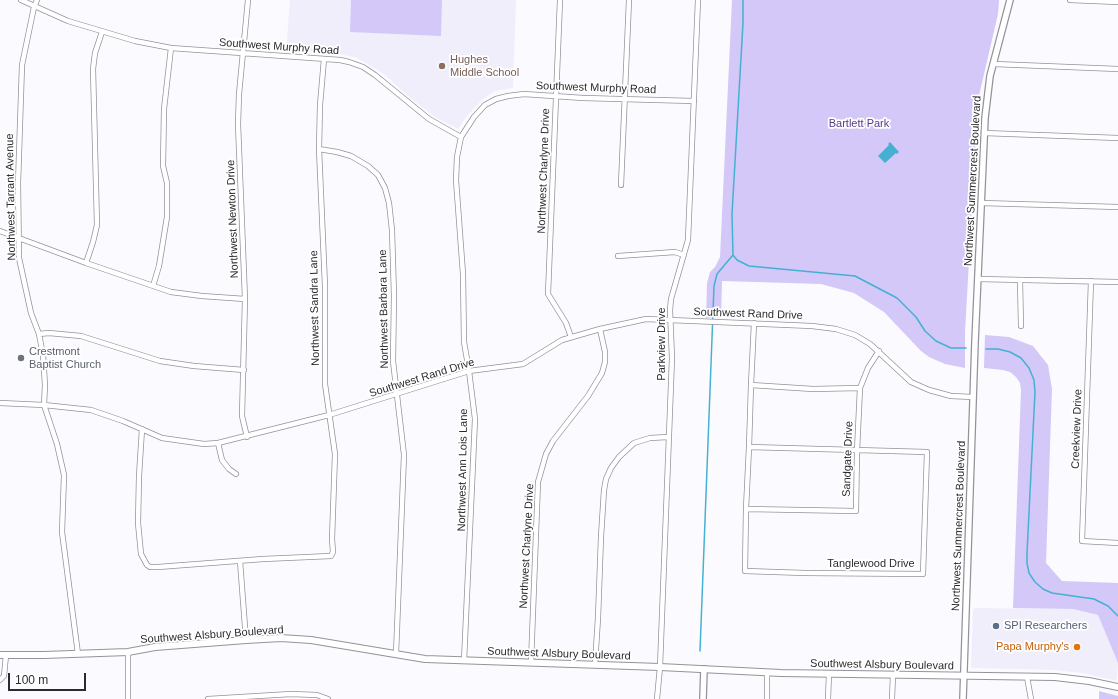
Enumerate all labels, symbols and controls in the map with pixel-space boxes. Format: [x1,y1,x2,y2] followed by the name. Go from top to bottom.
[218,36,340,58] street label: Southwest Murphy Road
[450,53,519,79] place label: Hughes Middle School
[437,61,447,71] marker: Hughes Middle School
[536,79,656,97] street label: Southwest Murphy Road
[962,95,984,267] street label: Northwest Summercrest Boulevard
[535,108,553,234] street label: Northwest Charlyne Drive
[829,117,889,131] park label: Bartlett Park
[3,133,19,261] street label: Northwest Tarrant Avenue
[224,160,242,278] street label: Northwest Newton Drive
[376,249,392,369] street label: Northwest Barbara Lane
[307,250,323,366] street label: Northwest Sandra Lane
[693,305,803,323] street label: Southwest Rand Drive
[655,307,669,381] street label: Parkview Drive
[29,345,101,371] place label: Crestmont Baptist Church
[16,353,26,363] marker: Crestmont Baptist Church
[368,356,476,400] street label: Southwest Rand Drive
[1069,389,1085,469] street label: Creekview Drive
[455,408,471,532] street label: Northwest Ann Lois Lane
[840,421,856,497] street label: Sandgate Drive
[949,441,969,611] street label: Northwest Summercrest Boulevard
[517,483,537,609] street label: Northwest Charlyne Drive
[827,557,915,571] street label: Tanglewood Drive
[1004,619,1087,633] place label: SPI Researchers
[991,621,1001,631] marker: SPI Researchers
[140,623,284,647] street label: Southwest Alsbury Boulevard
[996,640,1069,654] place label: Papa Murphy's
[1072,642,1082,652] marker: Papa Murphy's
[487,645,631,663] street label: Southwest Alsbury Boulevard
[810,657,954,673] street label: Southwest Alsbury Boulevard
[10,665,88,691] scale bar
[15,673,48,687] text: 100 m

